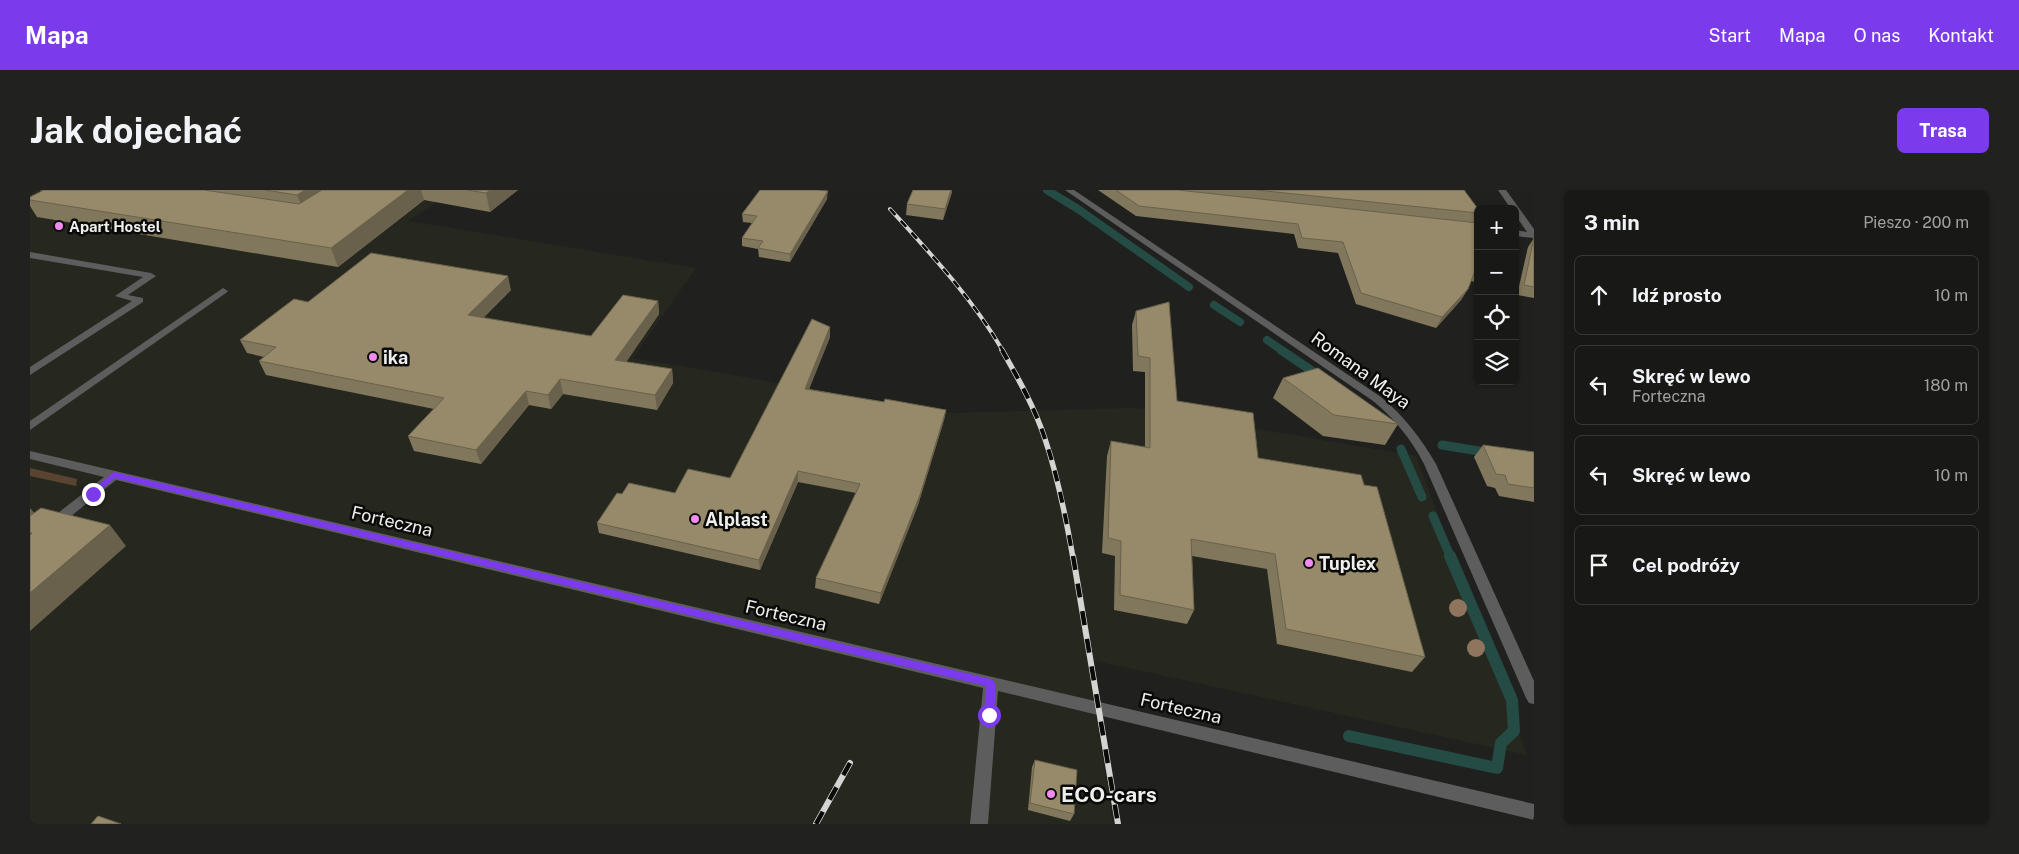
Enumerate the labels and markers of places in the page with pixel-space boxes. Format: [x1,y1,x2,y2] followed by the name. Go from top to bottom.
[69,218,161,235] place label: Apart Hostel
[53,220,65,232] marker: Apart Hostel
[383,347,408,368] place label: ika
[367,351,379,363] marker: ika
[705,509,768,530] place label: Alplast
[689,513,701,525] marker: Alplast
[1319,553,1377,574] place label: Tuplex
[1303,557,1315,569] marker: Tuplex
[1061,782,1157,807] place label: ECO-cars
[1045,788,1057,800] marker: ECO-cars

